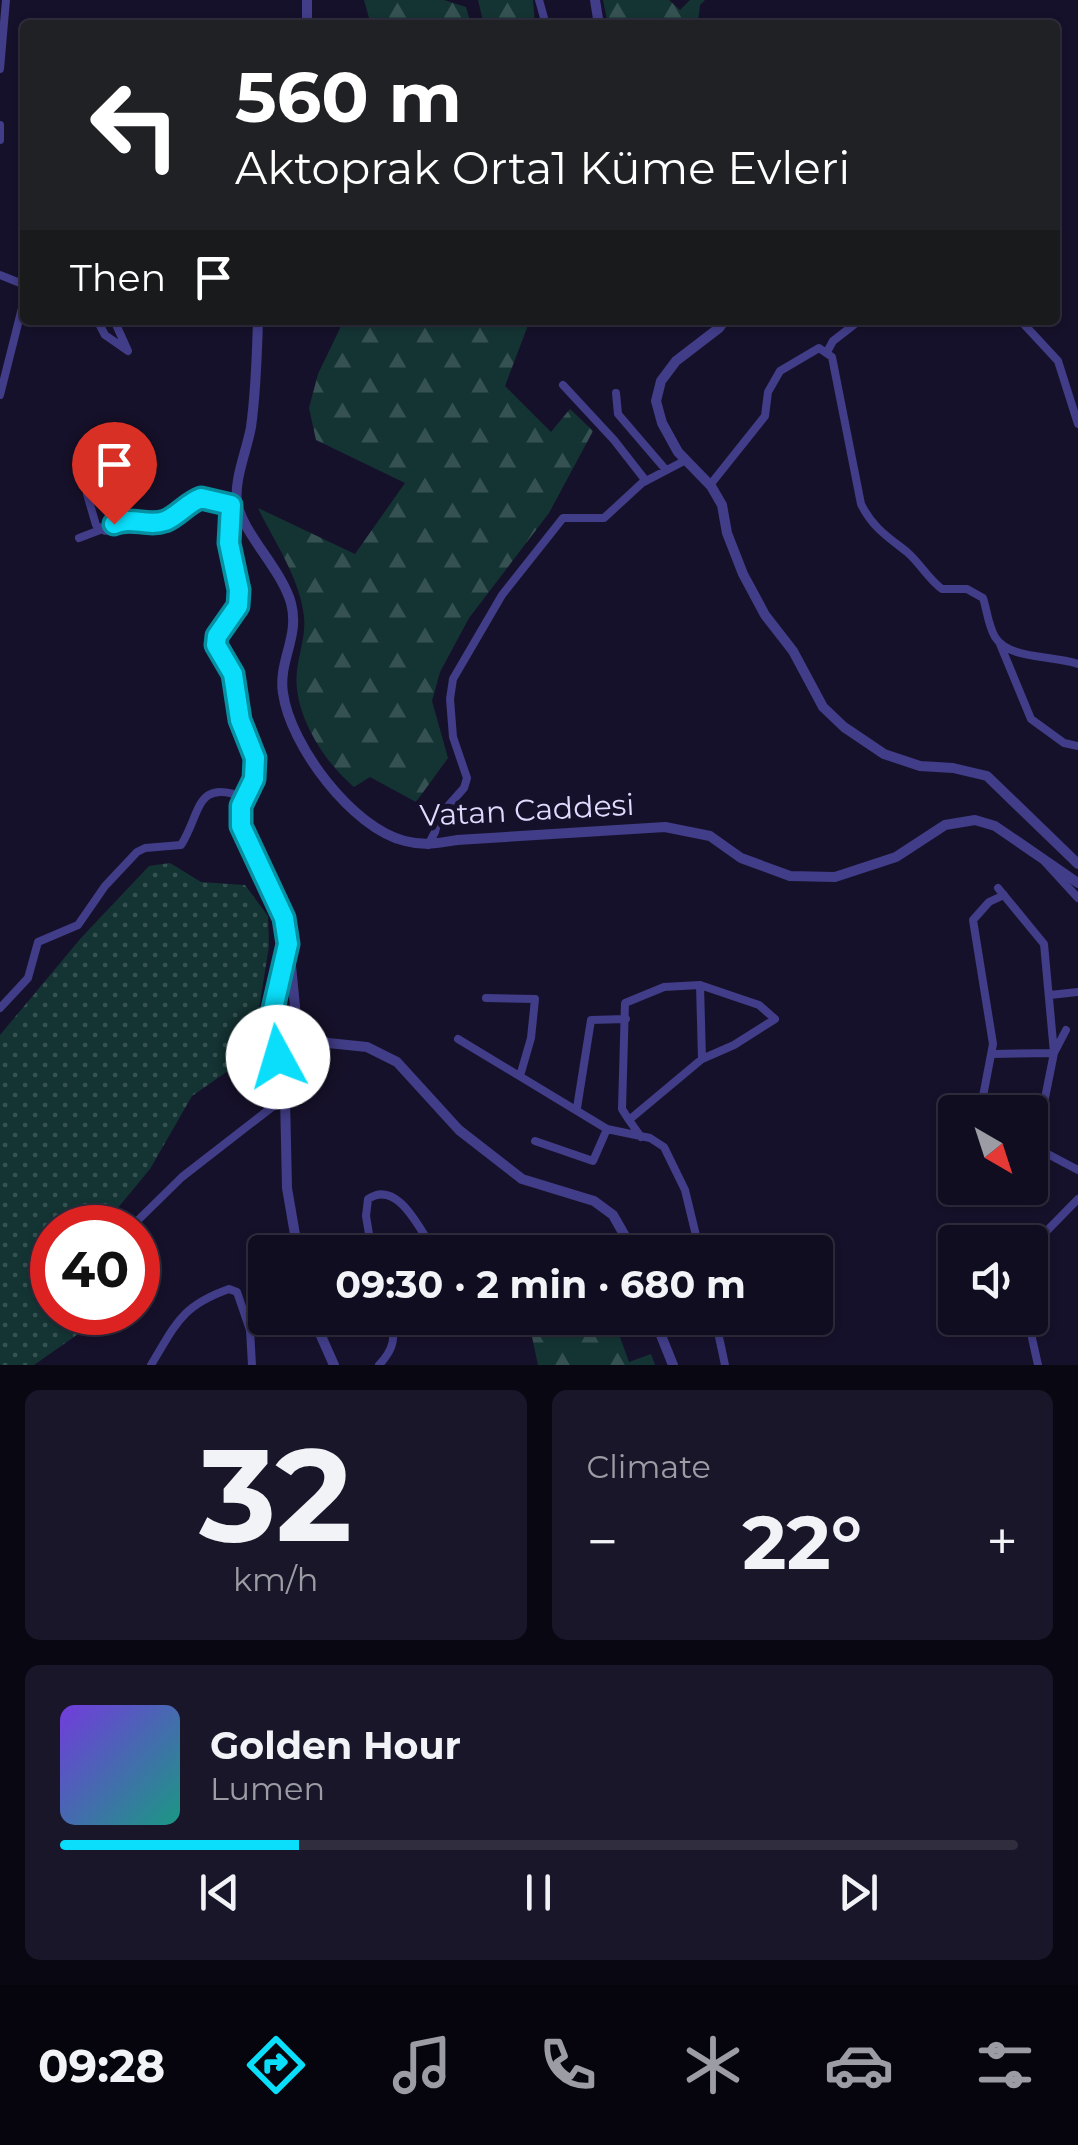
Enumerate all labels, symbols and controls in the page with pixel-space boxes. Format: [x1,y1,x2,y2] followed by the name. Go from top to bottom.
[235,54,462,140] text: 560 m
[70,60,200,190] icon: left
[235,140,850,195] text: Aktoprak Orta1 Küme Evleri
[186,250,241,305] icon: arrive
[70,254,166,301] text: Then
[72,422,157,525] pin
[87,437,142,492] icon: arrive
[419,786,635,834] street label: Vatan Caddesi
[226,1005,330,1109] position arrow
[938,1095,1048,1205] north arrow
[938,1095,1048,1335] map controls
[30,1205,160,1335] speed limit sign: 40
[938,1225,1048,1335] button: sound
[335,1261,746,1308] text: 09:30 · 2 min · 680 m
[199,1415,352,1574] text: 32
[587,1447,711,1486] text: Climate
[742,1496,862,1588] text: 22°
[587,1508,618,1575] text: −
[986,1508,1018,1575] text: +
[233,1560,318,1599] text: km/h
[210,1722,461,1769] text: Golden Hour
[210,1769,325,1808] text: Lumen
[192,1865,247,1920] icon: previous
[511,1865,566,1920] icon: pause
[831,1865,886,1920] icon: next
[241,2030,311,2100] icon: directions
[387,2030,457,2100] icon: music
[533,2030,603,2100] icon: phone
[678,2030,748,2100] icon: climate
[824,2030,894,2100] icon: car
[970,2030,1040,2100] icon: filters
[38,2038,165,2093] text: 09:28

